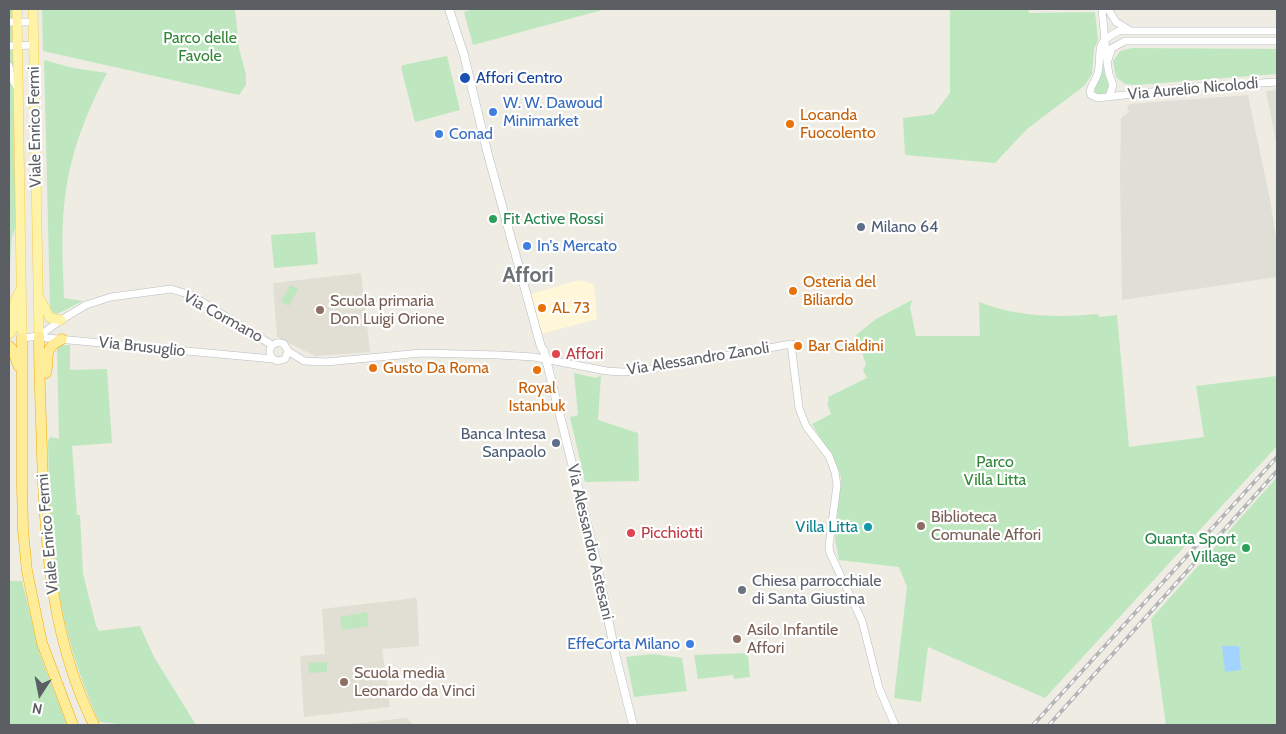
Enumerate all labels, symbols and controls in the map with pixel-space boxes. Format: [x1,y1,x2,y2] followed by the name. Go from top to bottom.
[163,28,237,66] park label: Parco delle Favole
[24,66,46,188] street label: Viale Enrico Fermi
[476,68,563,88] place label: Affori Centro
[458,71,472,85] marker: Affori Centro
[1127,74,1259,104] street label: Via Aurelio Nicolodi
[503,93,603,131] place label: W. W. Dawoud Minimarket
[800,105,876,143] place label: Locanda Fuocolento
[487,106,499,118] marker: W. W. Dawoud Minimarket
[784,118,796,130] marker: Locanda Fuocolento
[449,124,493,144] place label: Conad
[433,128,445,140] marker: Conad
[503,209,604,229] place label: Fit Active Rossi
[487,213,499,225] marker: Fit Active Rossi
[871,217,938,237] place label: Milano 64
[855,221,867,233] marker: Milano 64
[537,236,617,256] place label: In's Mercato
[521,240,533,252] marker: In's Mercato
[503,263,553,289] district label: Affori
[803,272,876,310] place label: Osteria del Biliardo
[787,285,799,297] marker: Osteria del Biliardo
[180,287,266,347] street label: Via Cormano
[330,291,444,329] place label: Scuola primaria Don Luigi Orione
[552,298,590,318] place label: AL 73
[536,302,548,314] marker: AL 73
[314,304,326,316] marker: Scuola primaria Don Luigi Orione
[98,333,186,361] street label: Via Brusuglio
[808,336,884,356] place label: Bar Cialdini
[625,338,771,380] street label: Via Alessandro Zanoli
[792,340,804,352] marker: Bar Cialdini
[566,344,603,364] place label: Affori
[550,348,562,360] marker: Affori
[383,358,489,378] place label: Gusto Da Roma
[367,362,379,374] marker: Gusto Da Roma
[531,364,543,376] marker: Royal Istanbuk
[509,378,565,416] place label: Royal Istanbuk
[461,424,546,462] place label: Banca Intesa Sanpaolo
[550,437,562,449] marker: Banca Intesa Sanpaolo
[964,452,1026,490] park label: Parco Villa Litta
[563,462,617,622] street label: Via Alessandro Astesani
[33,473,63,595] street label: Viale Enrico Fermi
[931,507,1041,545] place label: Biblioteca Comunale Affori
[795,517,858,537] place label: Villa Litta
[915,520,927,532] marker: Biblioteca Comunale Affori
[862,521,874,533] marker: Villa Litta
[641,523,703,543] place label: Picchiotti
[625,527,637,539] marker: Picchiotti
[1145,529,1236,567] place label: Quanta Sport Village
[1240,542,1252,554] marker: Quanta Sport Village
[752,571,881,609] place label: Chiesa parrocchiale di Santa Giustina
[736,584,748,596] marker: Chiesa parrocchiale di Santa Giustina
[747,620,838,658] place label: Asilo Infantile Affori
[731,633,743,645] marker: Asilo Infantile Affori
[567,634,680,654] place label: EffeCorta Milano
[684,638,696,650] marker: EffeCorta Milano
[354,663,475,701] place label: Scuola media Leonardo da Vinci
[15,669,65,719] north arrow
[338,676,350,688] marker: Scuola media Leonardo da Vinci
[31,699,44,719] text: N

